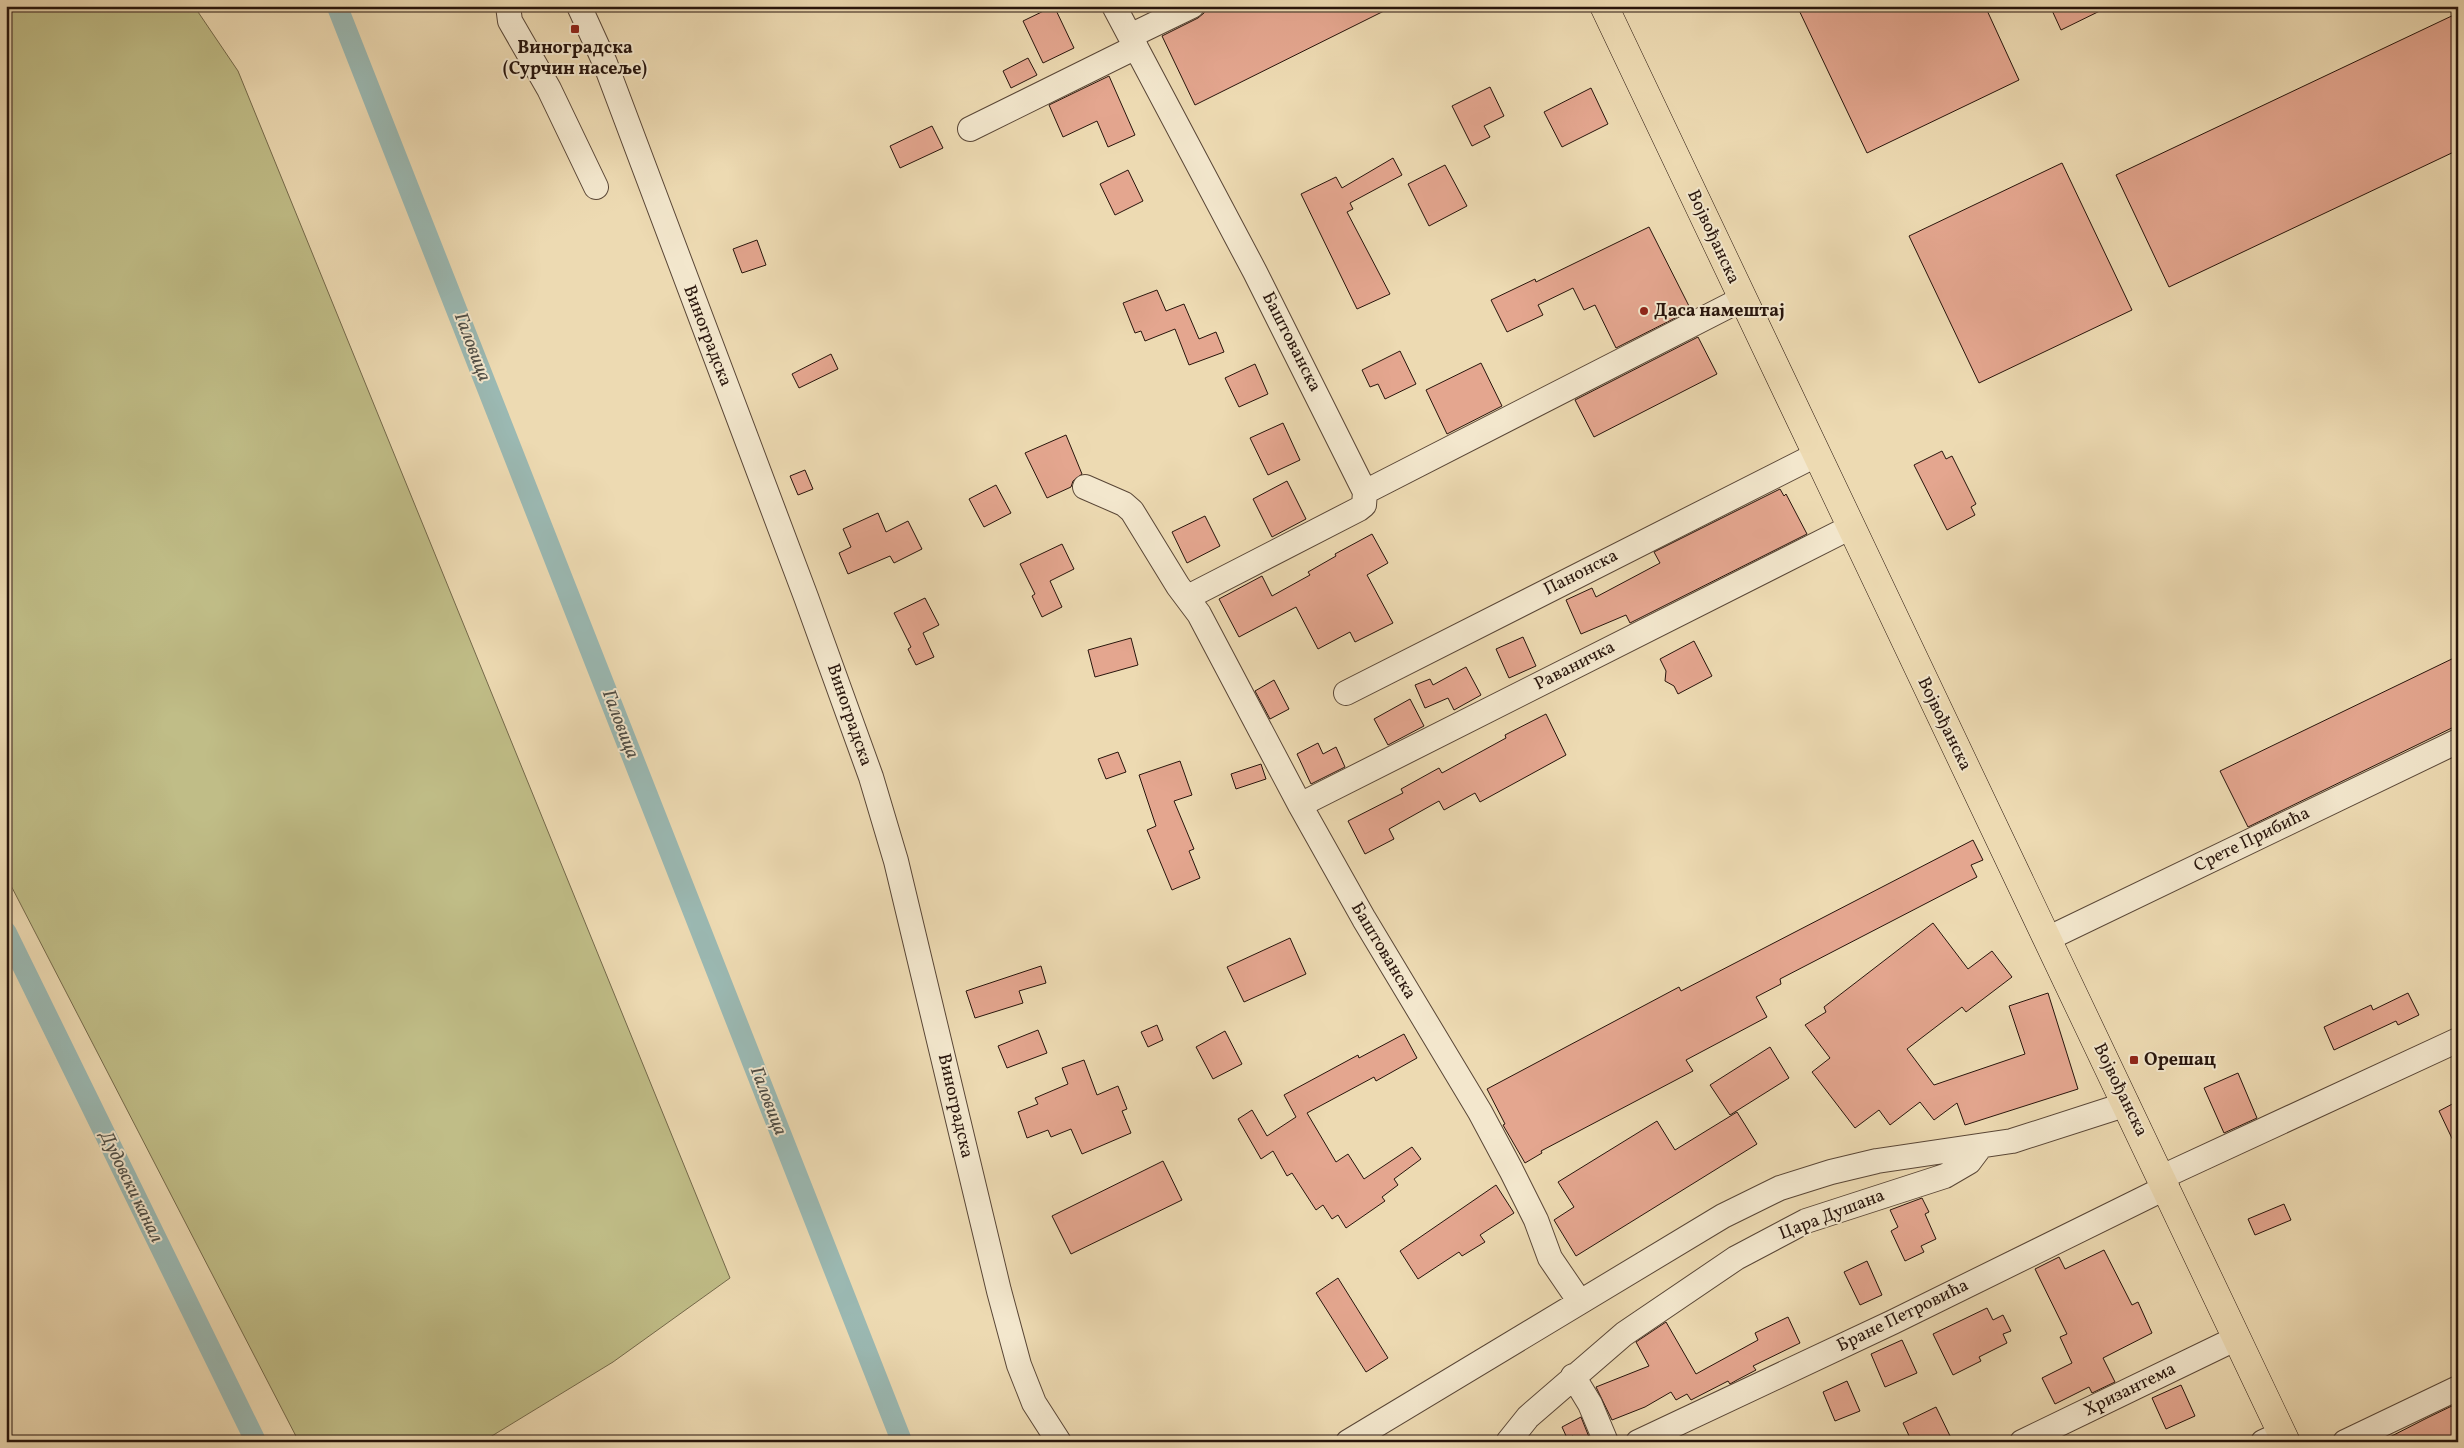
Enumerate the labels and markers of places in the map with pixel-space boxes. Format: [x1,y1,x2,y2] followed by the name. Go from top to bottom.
[569,23,581,35] marker: Виноградска (Сурчин насеље)
[503,36,647,82] place label: Виноградска (Сурчин насеље)
[1654,299,1785,324] place label: Даса намештај
[1638,305,1650,317] marker: Даса намештај
[2144,1048,2216,1073] place label: Орешац
[2128,1054,2140,1066] marker: Орешац

